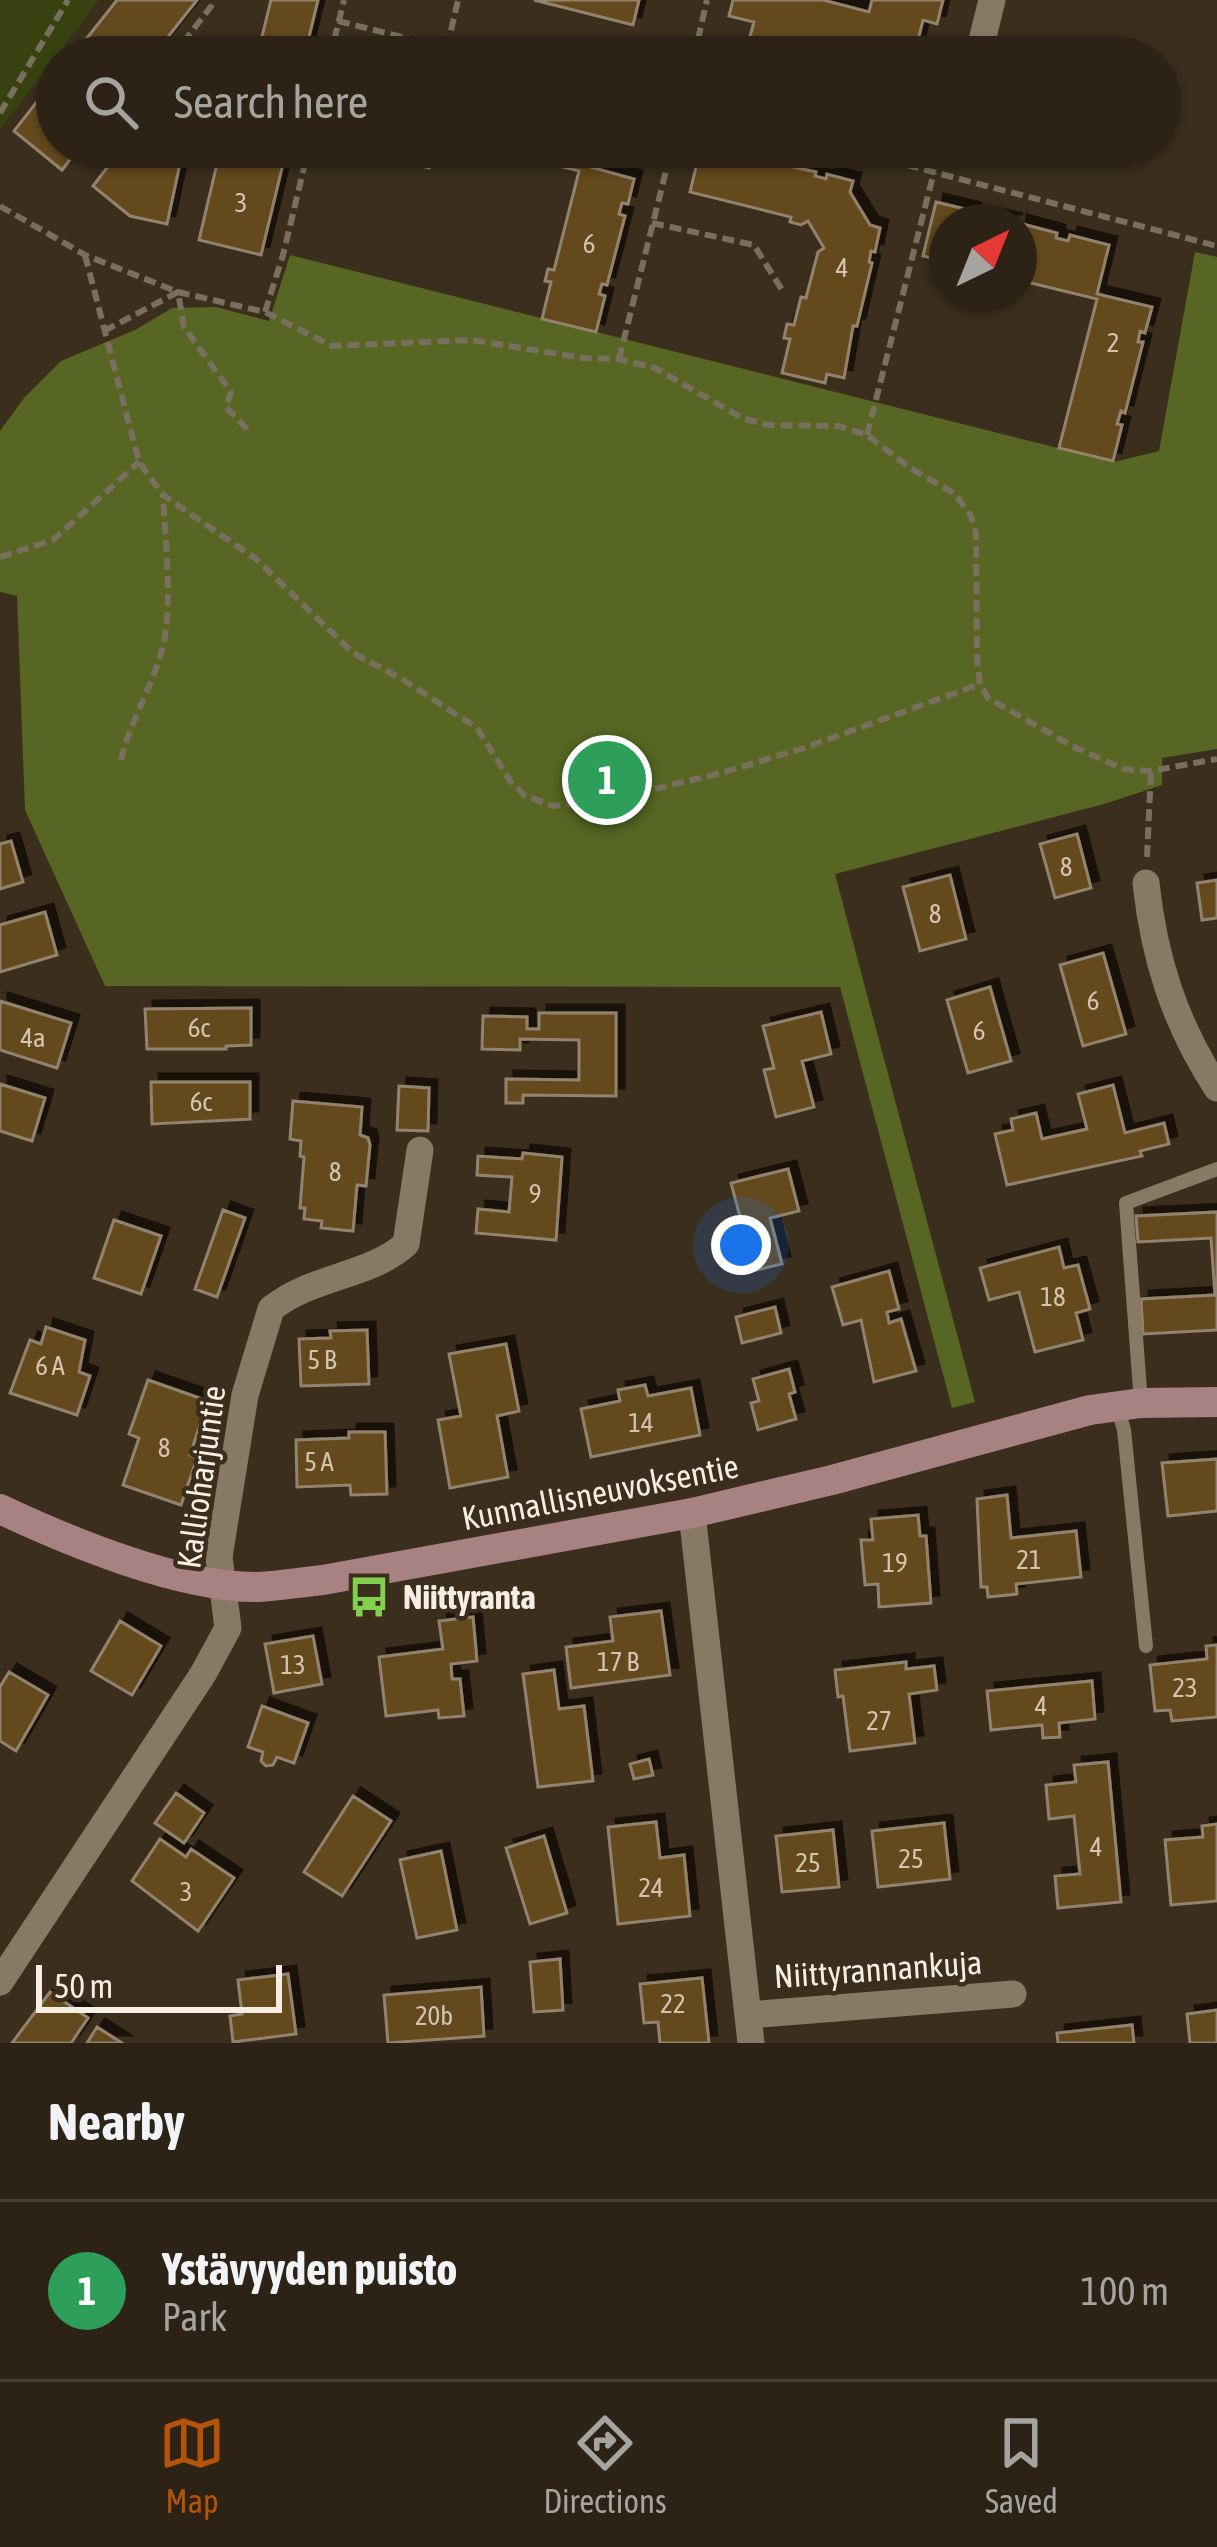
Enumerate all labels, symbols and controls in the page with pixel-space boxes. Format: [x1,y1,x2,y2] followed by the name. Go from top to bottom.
[36,36,1181,168] search box
[78,69,144,135] icon: search
[174,76,368,128] text: Search here
[235,187,247,218] house number: 3
[929,204,1037,312] north arrow
[583,228,595,259] house number: 6
[836,252,848,283] house number: 4
[1107,327,1119,358] house number: 2
[568,735,646,825] pin: 1
[1060,851,1072,882] house number: 8
[929,898,941,929] house number: 8
[1087,985,1099,1016] house number: 6
[188,1012,210,1043] house number: 6c
[973,1015,985,1046] house number: 6
[20,1022,46,1053] house number: 4a
[190,1086,212,1117] house number: 6c
[329,1156,341,1187] house number: 8
[529,1178,541,1209] house number: 9
[711,1215,771,1275] your location
[1040,1281,1066,1312] house number: 18
[307,1344,337,1375] house number: 5 B
[35,1350,66,1381] house number: 6 A
[169,1383,233,1571] street label: Kallioharjuntie
[628,1407,654,1438] house number: 14
[158,1432,170,1463] house number: 8
[304,1446,335,1477] house number: 5 A
[459,1447,741,1537] street label: Kunnallisneuvoksentie
[1016,1544,1042,1575] house number: 21
[882,1547,908,1578] house number: 19
[346,1574,392,1620] bus stop icon: Niittyranta
[403,1578,536,1616] place label: Niittyranta
[597,1646,639,1677] house number: 17 B
[280,1649,306,1680] house number: 13
[1172,1672,1198,1703] house number: 23
[1035,1690,1047,1721] house number: 4
[866,1705,892,1736] house number: 27
[1090,1831,1102,1862] house number: 4
[898,1843,924,1874] house number: 25
[795,1847,821,1878] house number: 25
[638,1872,664,1903] house number: 24
[180,1876,192,1907] house number: 3
[773,1943,983,1995] street label: Niittyrannankuja
[36,1959,282,2012] scale bar
[54,1967,113,2005] text: 50 m
[660,1988,686,2019] house number: 22
[415,2000,453,2031] house number: 20b
[48,2092,185,2151] text: Nearby
[162,2243,457,2295] text: Ystävyyden puisto
[78,2269,96,2313] text: 1
[1081,2269,1169,2313] text: 100 m
[162,2295,227,2339] text: Park
[159,2410,225,2520] tab: Map
[543,2410,667,2520] tab: Directions
[985,2410,1058,2520] tab: Saved

